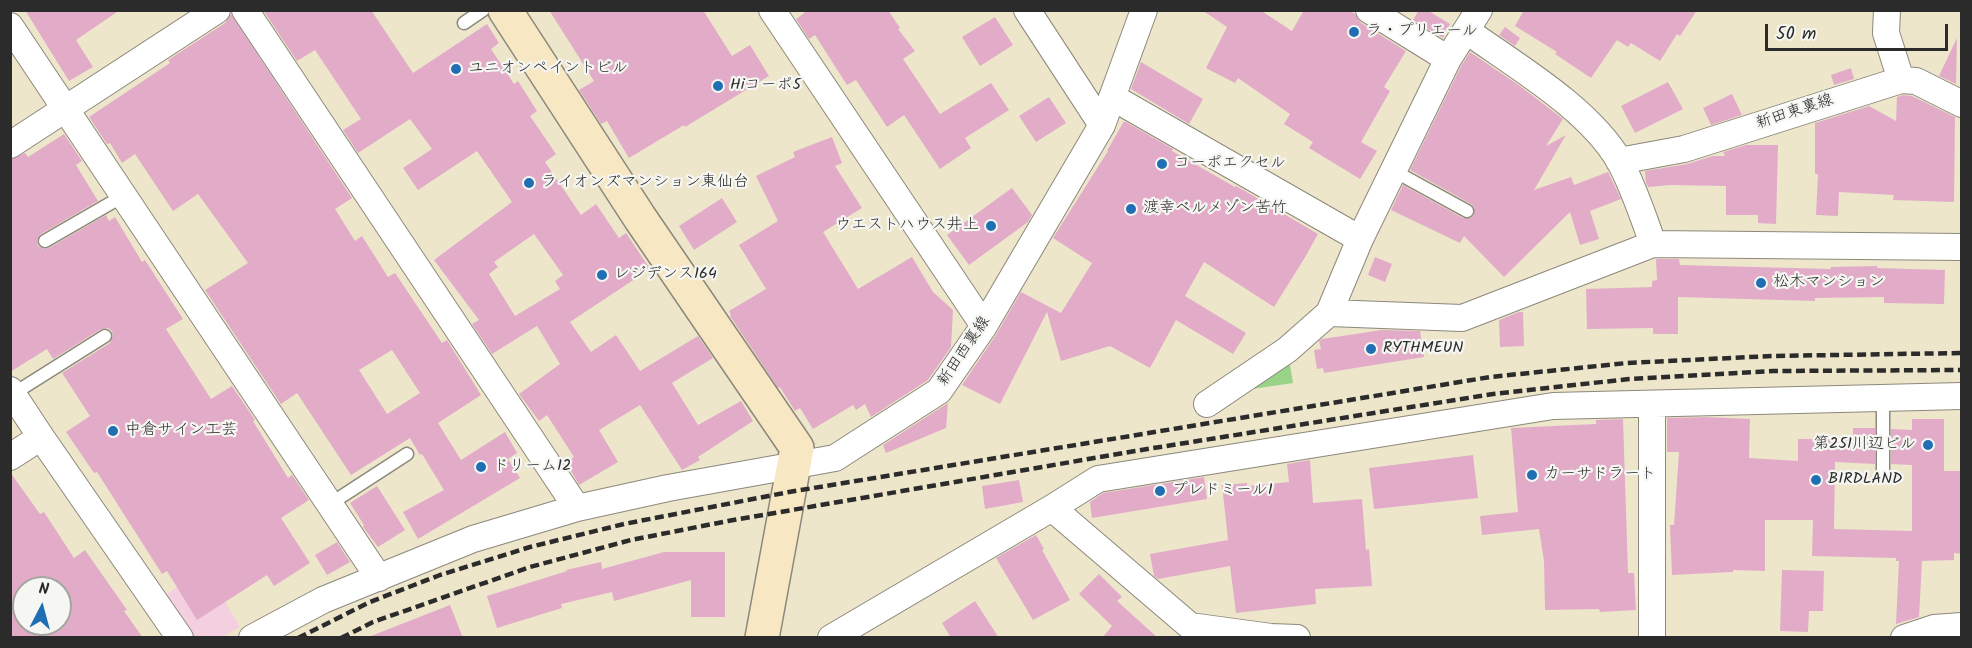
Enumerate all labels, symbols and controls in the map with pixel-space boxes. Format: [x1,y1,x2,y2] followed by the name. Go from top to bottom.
[1768,12,1951,50] scale bar
[1776,20,1816,49] text: 50 m
[1366,22,1478,42] place label: ラ・プリエール
[1347,25,1361,39] marker: ラ・プリエール
[468,59,628,79] place label: ユニオンペイントビル
[449,62,463,76] marker: ユニオンペイントビル
[730,76,801,96] place label: Hiコーポ5
[711,79,725,93] marker: Hiコーポ5
[1754,92,1836,134] street label: 新田東裏線
[1174,154,1286,174] place label: コーポエクセル
[1155,157,1169,171] marker: コーポエクセル
[541,173,749,193] place label: ライオンズマンション東仙台
[522,176,536,190] marker: ライオンズマンション東仙台
[1143,199,1287,219] place label: 渡幸ベルメゾン苦竹
[1124,202,1138,216] marker: 渡幸ベルメゾン苦竹
[835,216,979,236] place label: ウエストハウス井上
[984,219,998,233] marker: ウエストハウス井上
[614,265,717,285] place label: レジデンス164
[595,268,609,282] marker: レジデンス164
[1773,273,1885,293] place label: 松木マンション
[1754,276,1768,290] marker: 松木マンション
[935,313,995,391] street label: 新田西裏線
[1383,339,1463,359] place label: RYTHMEUN
[1364,342,1378,356] marker: RYTHMEUN
[125,421,237,441] place label: 中倉サイン工芸
[106,424,120,438] marker: 中倉サイン工芸
[1813,435,1916,455] place label: 第251川辺ビル
[1921,438,1935,452] marker: 第251川辺ビル
[493,457,571,477] place label: ドリーム12
[474,460,488,474] marker: ドリーム12
[1544,465,1656,485] place label: カーサドラート
[1525,468,1539,482] marker: カーサドラート
[1828,470,1902,490] place label: BIRDLAND
[1809,473,1823,487] marker: BIRDLAND
[1172,481,1273,501] place label: プレドミール1
[1153,484,1167,498] marker: プレドミール1
[12,576,72,636] north arrow
[37,577,50,603] text: N

